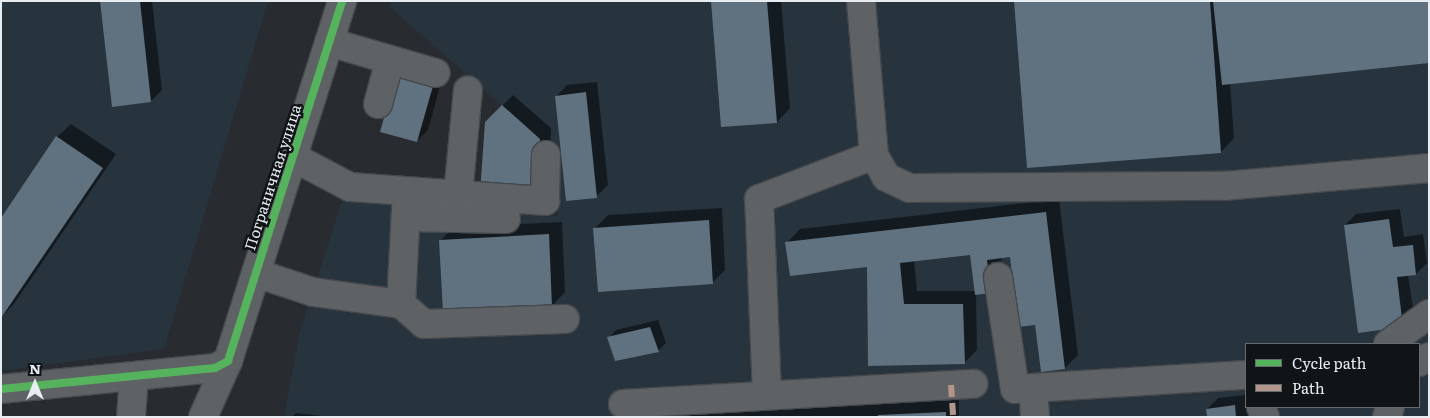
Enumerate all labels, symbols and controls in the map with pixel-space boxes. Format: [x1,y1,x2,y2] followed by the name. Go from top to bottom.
[240,102,304,252] street label: Пограничная улица
[1245,343,1420,408] legend
[1292,351,1366,374] text: Cycle path
[10,358,60,408] north arrow
[29,358,41,378] text: N
[1292,376,1325,399] text: Path

